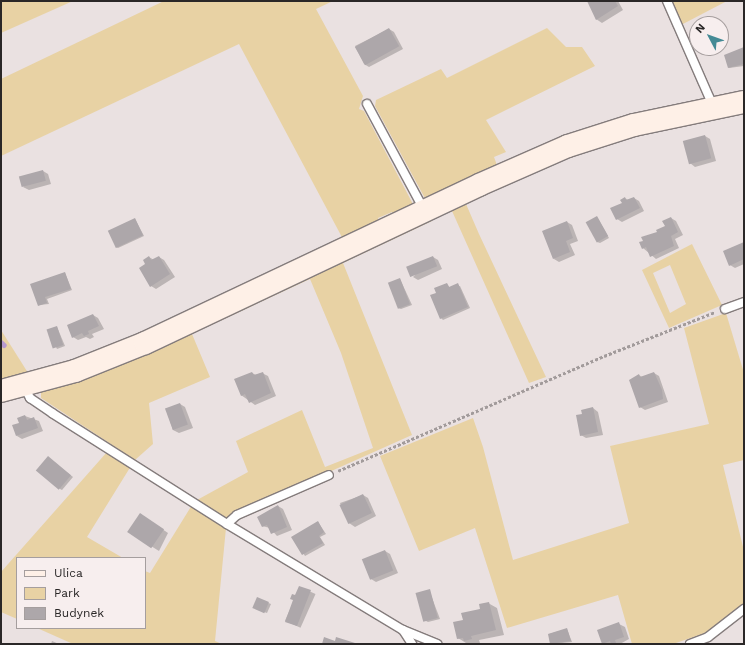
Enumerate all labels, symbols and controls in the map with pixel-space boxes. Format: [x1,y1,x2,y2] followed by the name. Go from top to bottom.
[689,16,729,56] north arrow
[693,21,708,36] text: N
[16,557,146,629] legend
[54,566,83,580] text: Ulica
[54,586,80,600] text: Park
[54,606,104,620] text: Budynek

